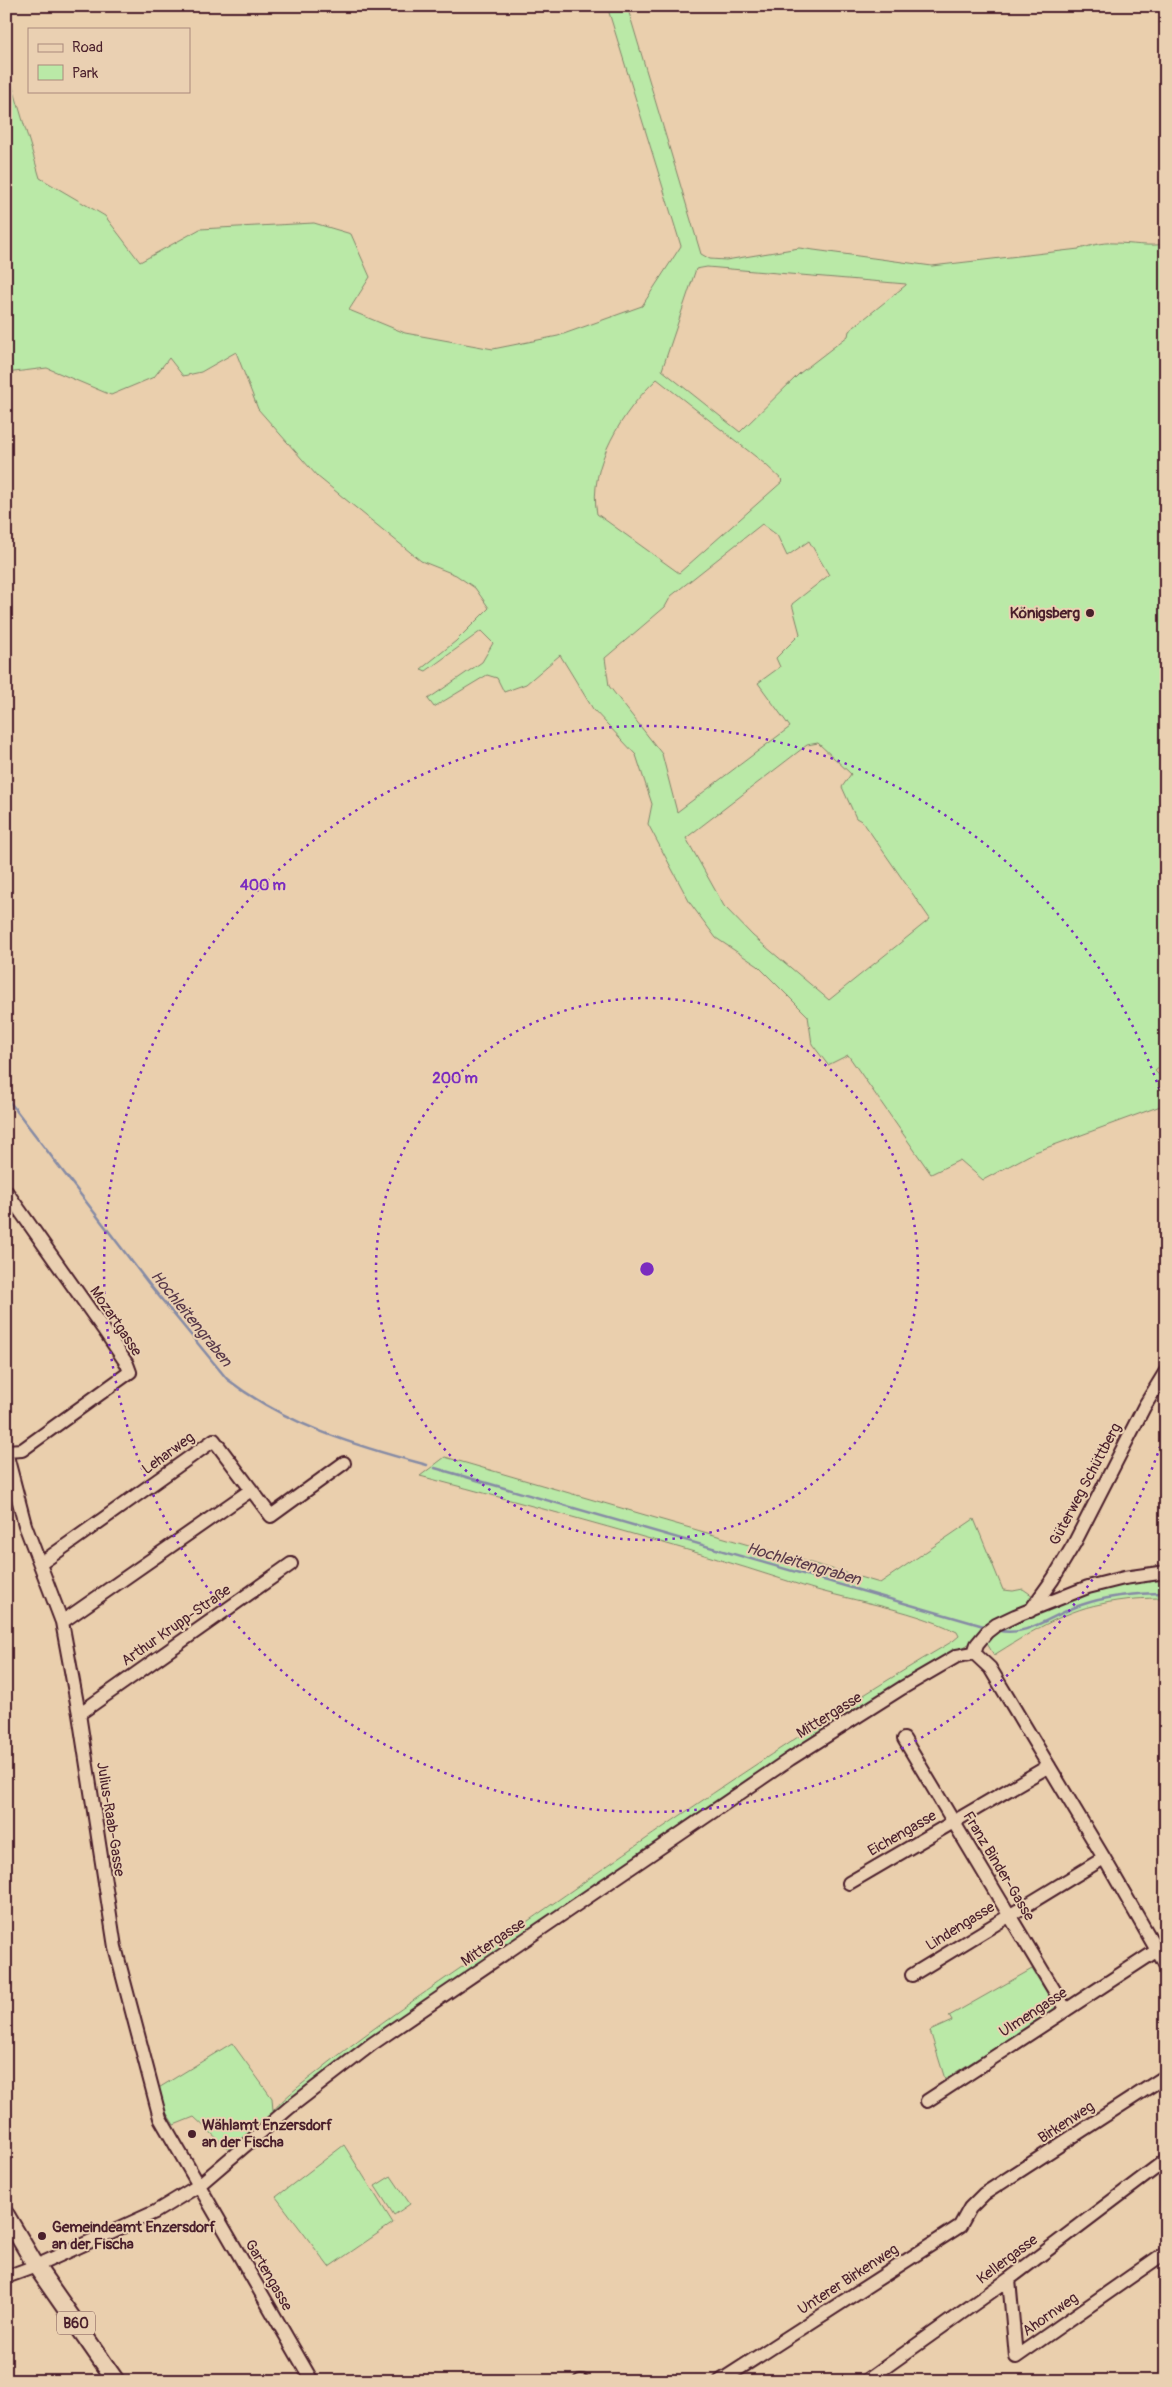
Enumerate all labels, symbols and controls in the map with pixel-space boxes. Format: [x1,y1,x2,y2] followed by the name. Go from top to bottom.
[28,28,190,92] legend
[72,38,103,57] text: Road
[72,64,99,83] text: Park
[1010,604,1080,623] place label: Königsberg
[1084,607,1096,619] marker: Königsberg
[240,876,286,895] text: 400 m
[432,1069,478,1088] text: 200 m
[638,1260,656,1278] centre of rings
[146,1267,237,1371] water label: Hochleitengraben
[85,1283,146,1360] street label: Mozartgasse
[1045,1420,1126,1549] street label: Güterweg Schüttberg
[138,1428,198,1479] street label: Leharweg
[744,1538,864,1590] water label: Hochleitengraben
[118,1580,235,1670] street label: Arthur Krupp-Straße
[793,1688,866,1743] street label: Mittergasse
[92,1760,129,1878] street label: Julius-Raab-Gasse
[865,1806,940,1861] street label: Eichengasse
[958,1808,1039,1925] street label: Franz Binder-Gasse
[922,1897,999,1955] street label: Lindengasse
[457,1914,530,1971] street label: Mittergasse
[996,1983,1072,2042] street label: Ulmengasse
[1035,2097,1098,2148] street label: Birkenweg
[202,2116,333,2152] place label: Wählamt Enzersdorf an der Fischa
[186,2128,198,2140] marker: Wählamt Enzersdorf an der Fischa
[52,2218,216,2254] place label: Gemeindeamt Enzersdorf an der Fischa
[36,2230,48,2242] marker: Gemeindeamt Enzersdorf an der Fischa
[973,2230,1042,2289] street label: Kellergasse
[241,2236,297,2315] street label: Gartengasse
[794,2240,902,2319] street label: Unterer Birkenweg
[1019,2288,1082,2340] street label: Ahornweg
[57,2312,95,2334] road number: B60

